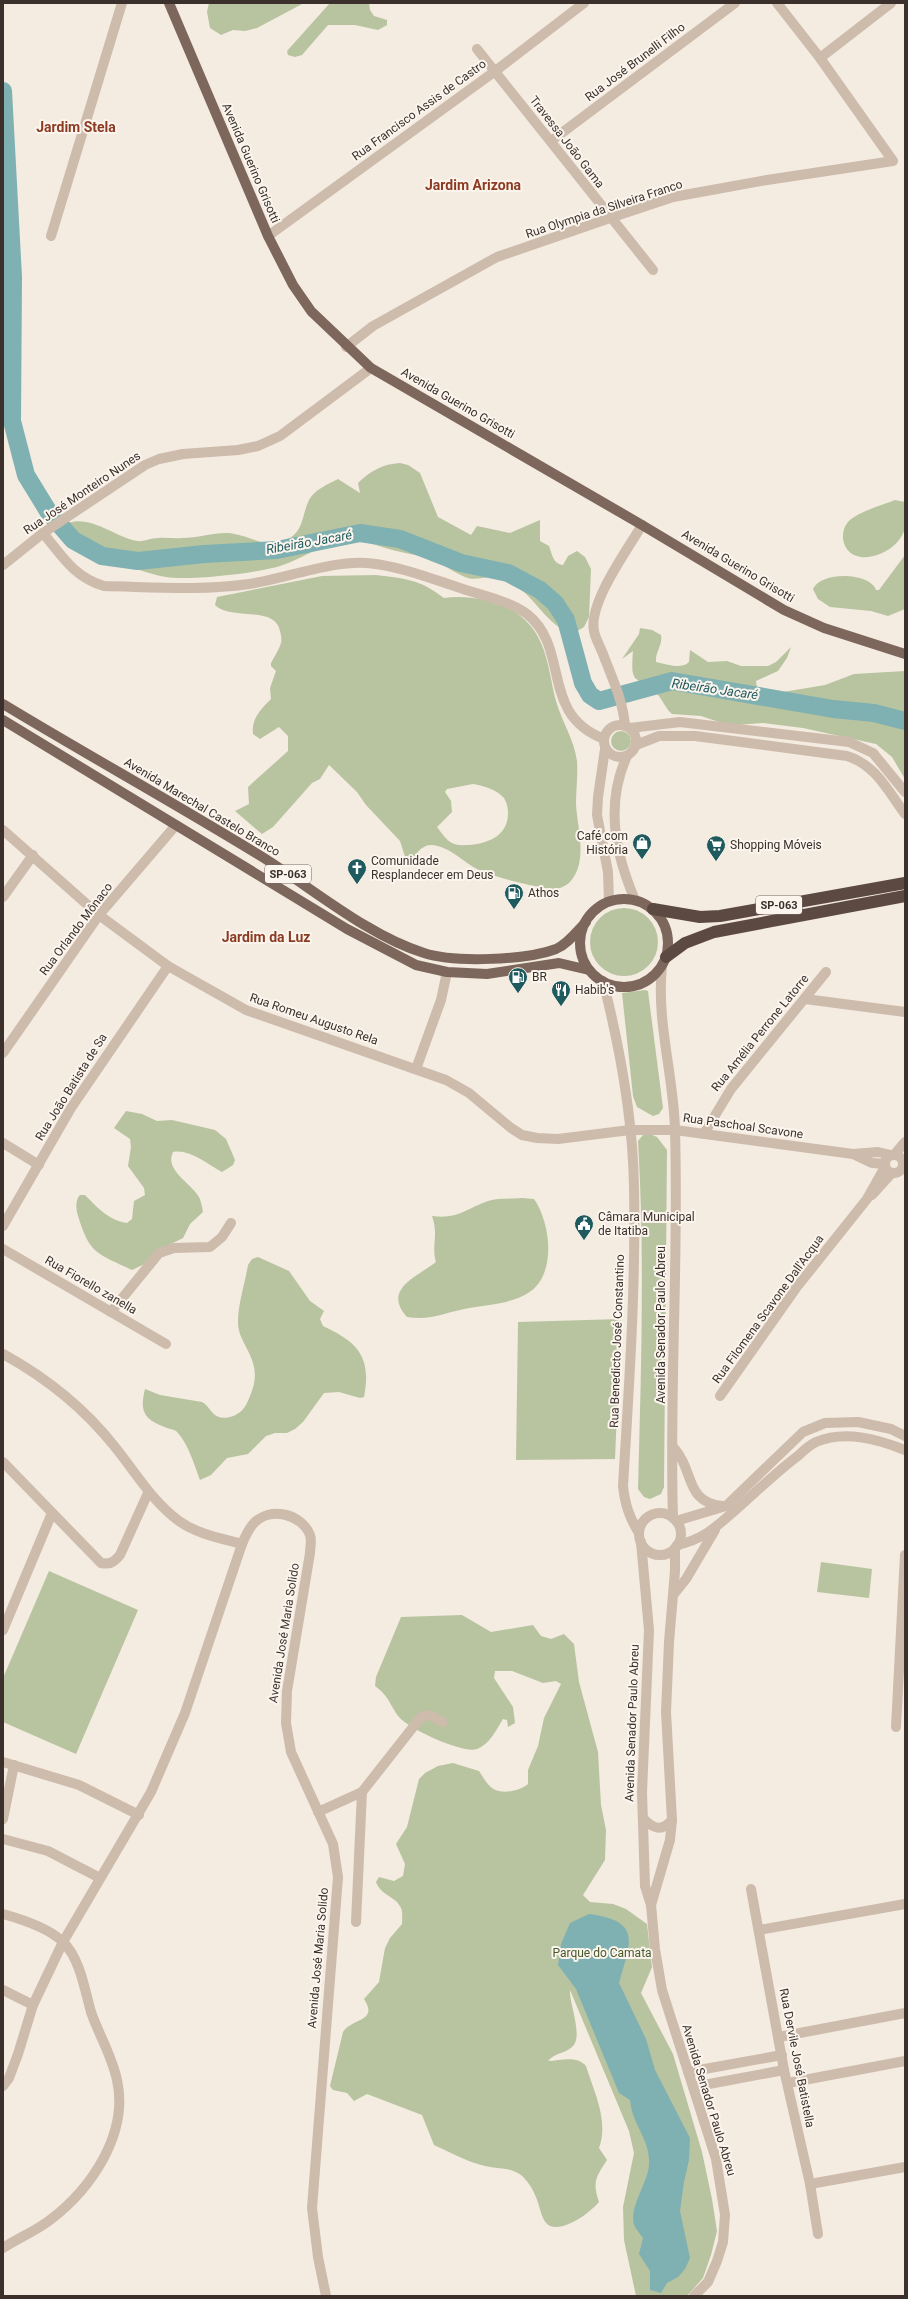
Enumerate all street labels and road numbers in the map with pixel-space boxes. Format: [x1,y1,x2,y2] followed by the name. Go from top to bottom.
[582,20,688,104] street label: Rua José Brunelli Filho
[349,57,489,163] street label: Rua Francisco Assis de Castro
[527,93,607,191] street label: Travessa João Gama
[219,101,283,225] street label: Avenida Guerino Grisotti
[524,177,684,241] street label: Rua Olympia da Silveira Franco
[399,365,517,441] street label: Avenida Guerino Grisotti
[21,449,143,537] street label: Rua José Monteiro Nunes
[679,527,797,605] street label: Avenida Guerino Grisotti
[122,755,283,859] street label: Avenida Marechal Castelo Branco
[265,865,311,883] road number: SP-063
[37,880,115,978] street label: Rua Orlando Mônaco
[756,896,802,914] road number: SP-063
[709,972,811,1094] street label: Rua Amélia Perrone Latorre
[248,990,380,1048] street label: Rua Romeu Augusto Rela
[32,1031,110,1143] street label: Rua João Batista de Sa
[682,1111,804,1141] street label: Rua Paschoal Scavone
[709,1232,827,1386] street label: Rua Filomena Scavone Dall'Acqua
[654,1246,668,1404] street label: Avenida Senador Paulo Abreu
[43,1253,139,1317] street label: Rua Fiorello zanella
[607,1254,627,1428] street label: Rua Benedicto José Constantino
[266,1562,302,1704] street label: Avenida José Maria Solido
[622,1644,642,1802] street label: Avenida Senador Paulo Abreu
[305,1887,331,2029] street label: Avenida José Maria Solido
[777,1987,817,2129] street label: Rua Dervile José Batistella
[679,2023,739,2177] street label: Avenida Senador Paulo Abreu

